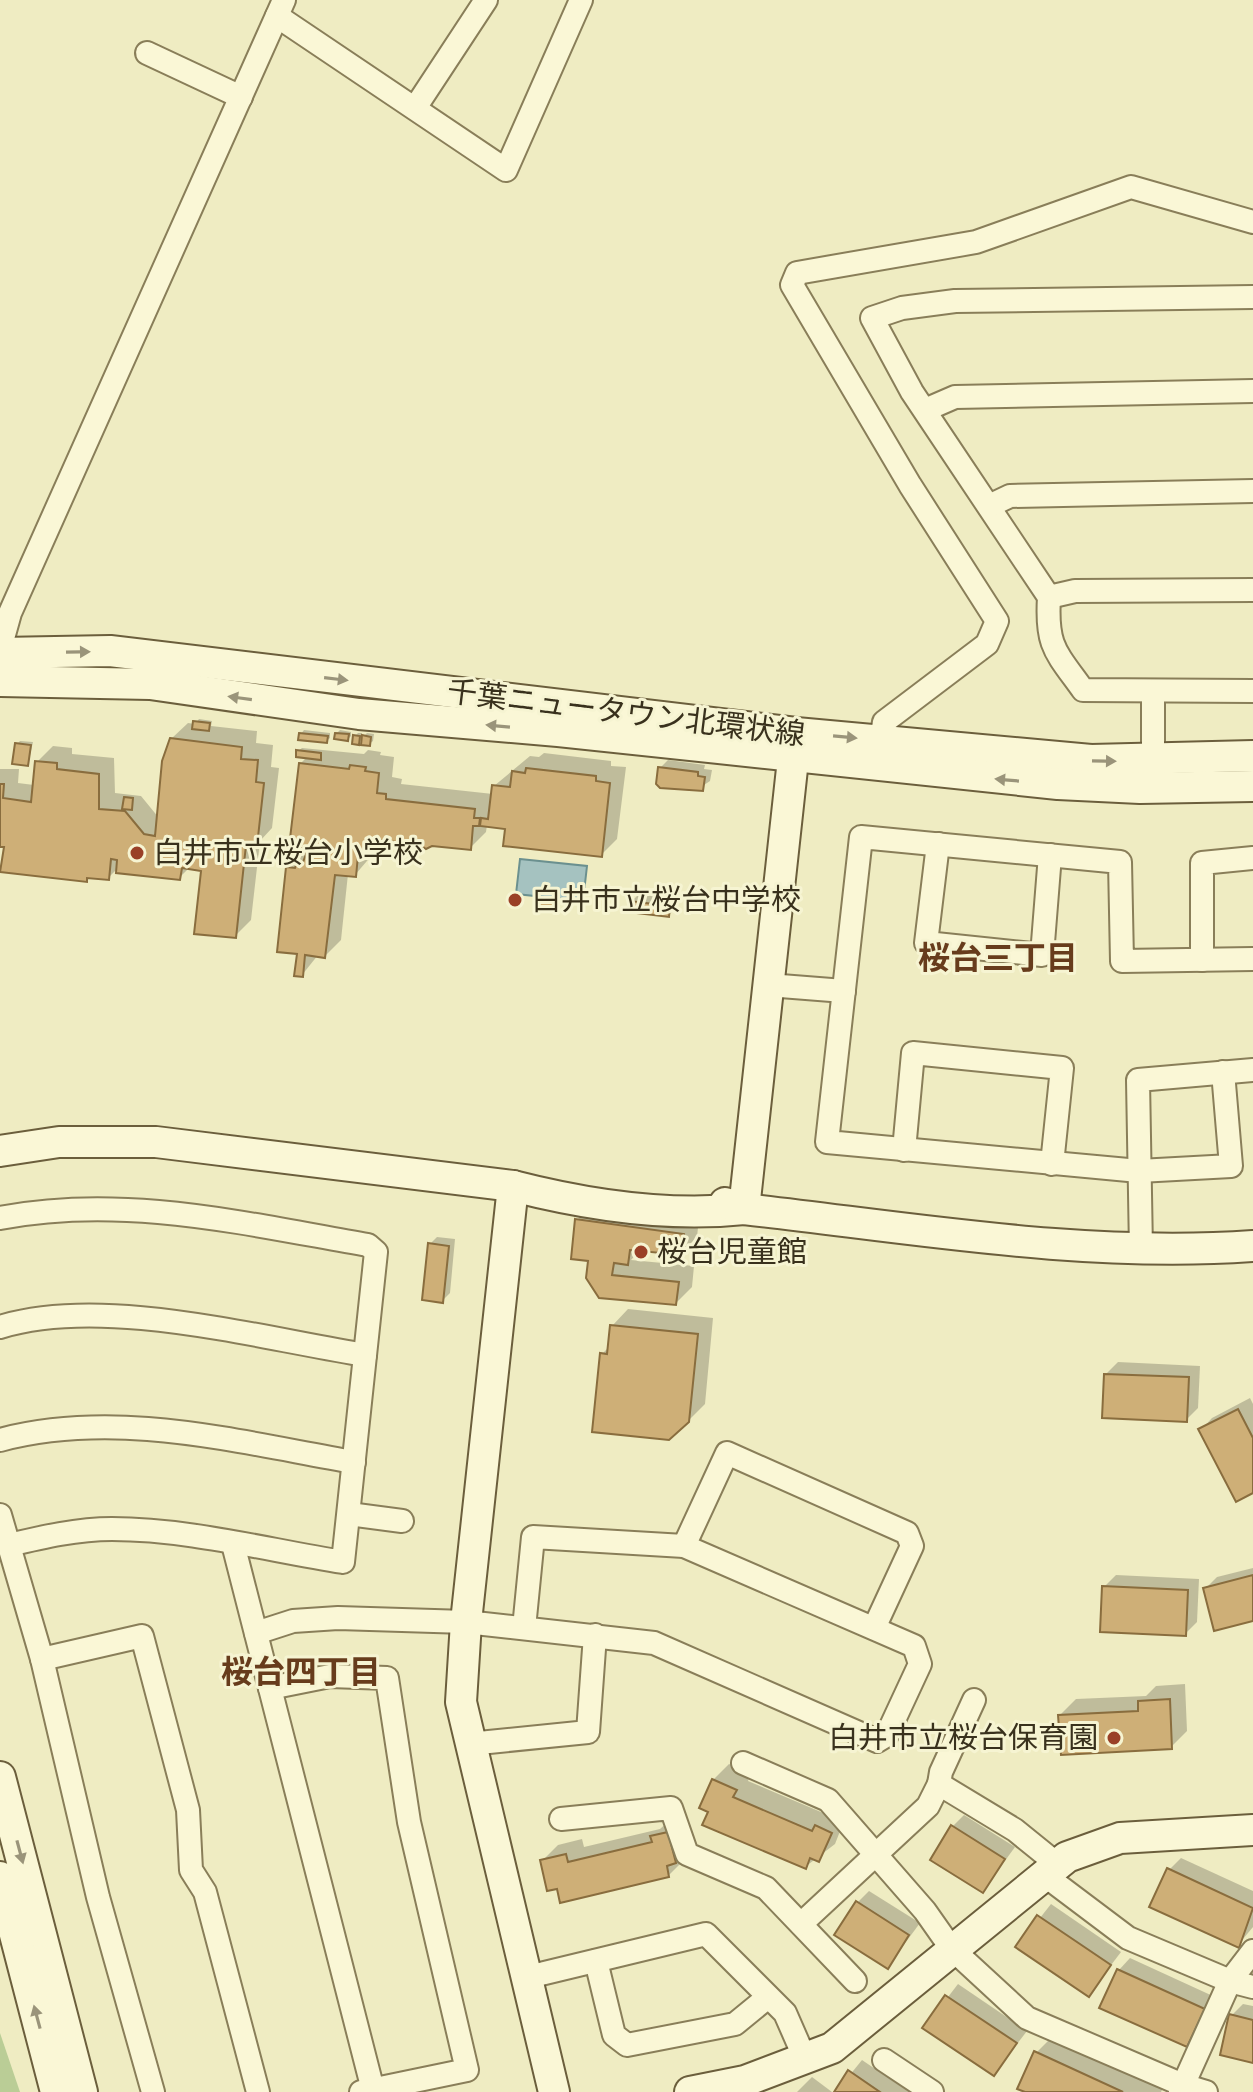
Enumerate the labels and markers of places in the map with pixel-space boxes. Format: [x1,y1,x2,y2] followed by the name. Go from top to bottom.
[153,831,423,877] place label: 白井市立桜台小学校
[128,844,146,862] marker: 白井市立桜台小学校
[531,878,801,924] place label: 白井市立桜台中学校
[506,891,524,909] marker: 白井市立桜台中学校
[657,1230,807,1276] place label: 桜台児童館
[632,1243,650,1261] marker: 桜台児童館
[828,1716,1098,1762] place label: 白井市立桜台保育園
[1105,1729,1123,1747] marker: 白井市立桜台保育園

